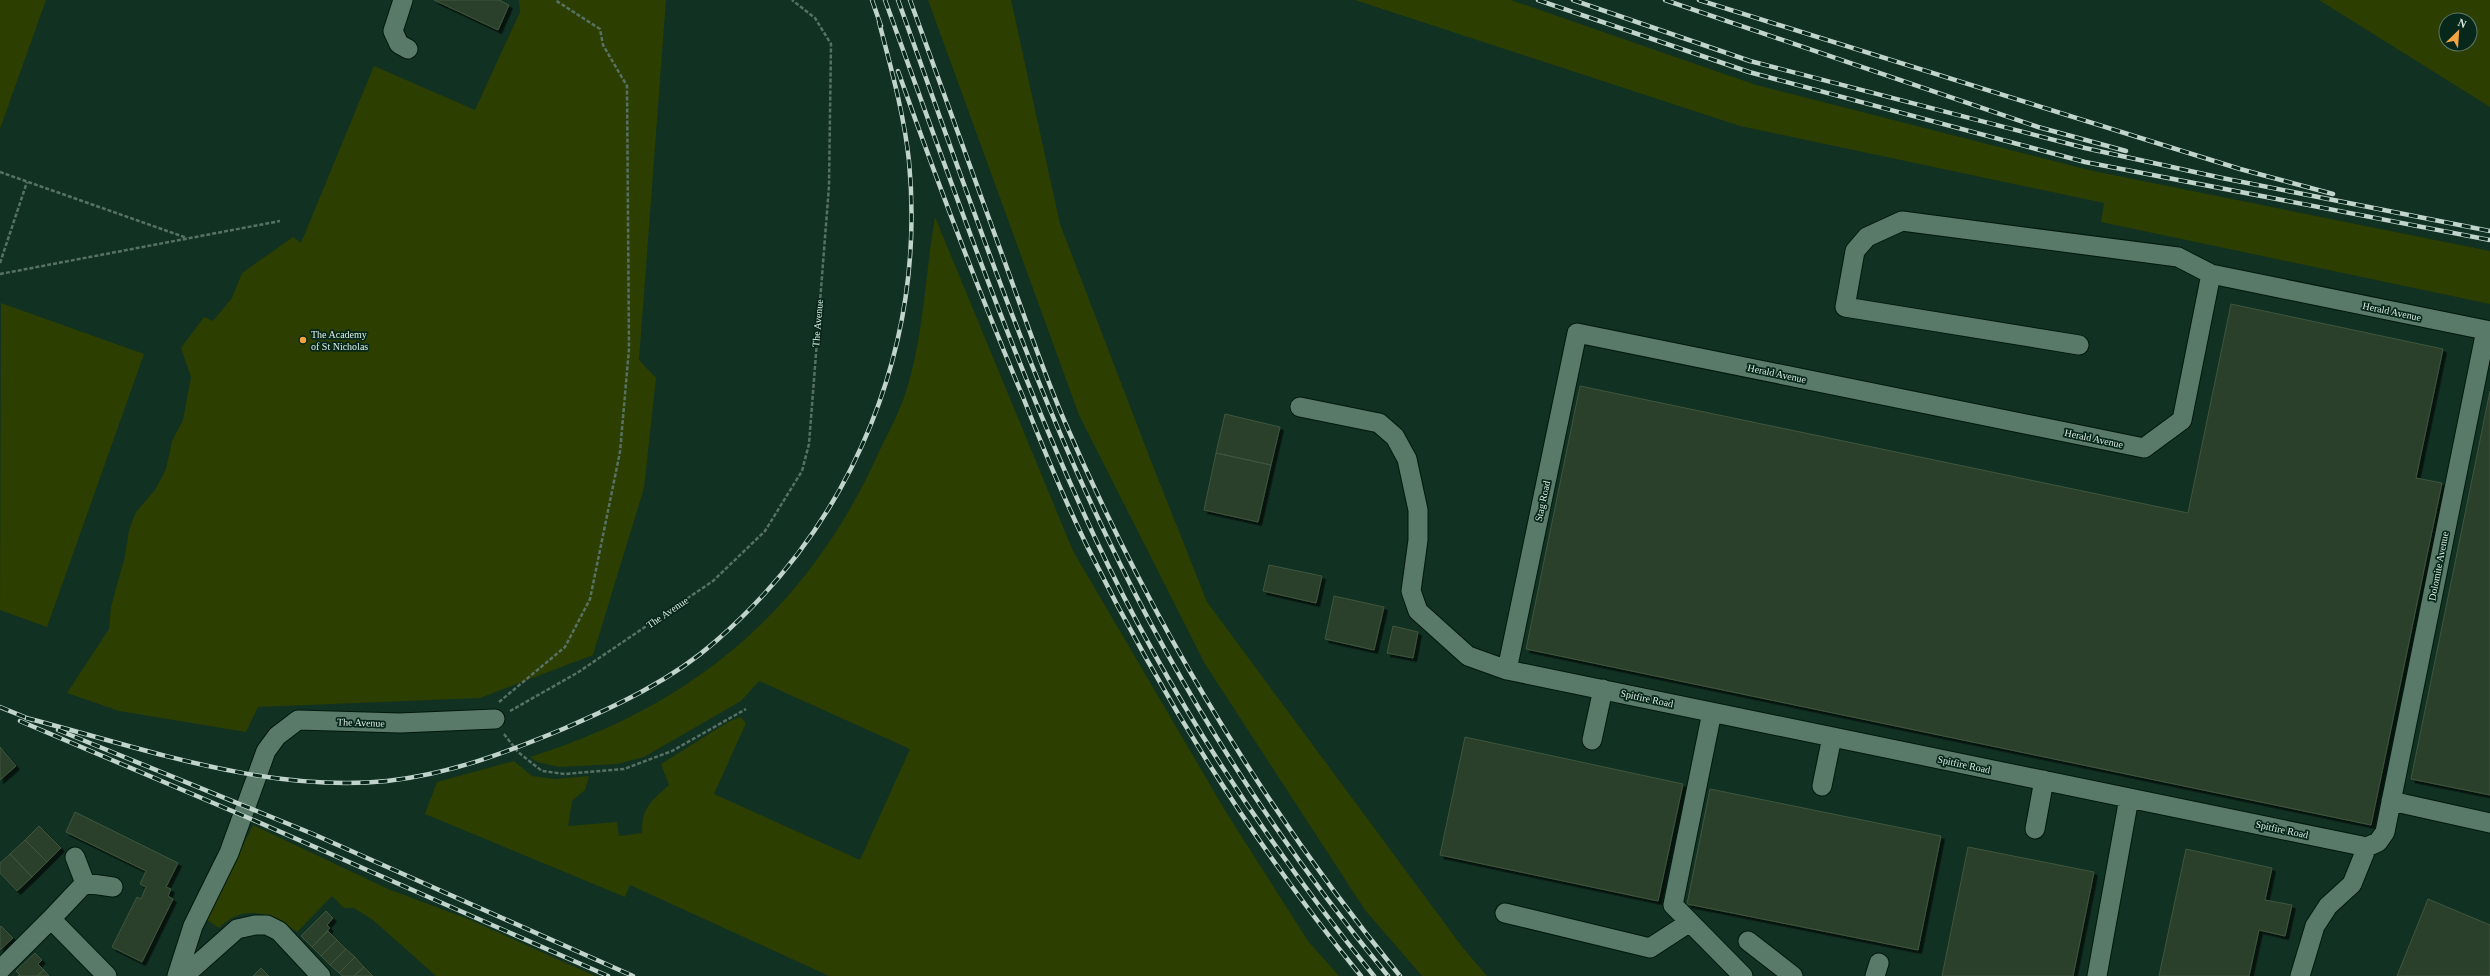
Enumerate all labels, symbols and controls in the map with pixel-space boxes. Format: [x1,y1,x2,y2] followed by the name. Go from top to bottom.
[2438,12,2478,52] north arrow
[2456,16,2468,30] text: N
[810,298,825,347] street label: The Avenue
[2362,300,2423,323] street label: Herald Avenue
[311,329,368,352] place label: The Academy of St Nicholas
[298,335,308,345] marker: The Academy of St Nicholas
[1747,362,1808,385] street label: Herald Avenue
[2064,427,2125,450] street label: Herald Avenue
[1533,480,1552,522] street label: Stag Road
[2426,530,2451,602] street label: Dolomite Avenue
[644,594,691,630] street label: The Avenue
[1620,688,1674,709] street label: Spitfire Road
[337,716,386,729] street label: The Avenue
[1937,754,1991,775] street label: Spitfire Road
[2255,819,2309,840] street label: Spitfire Road

